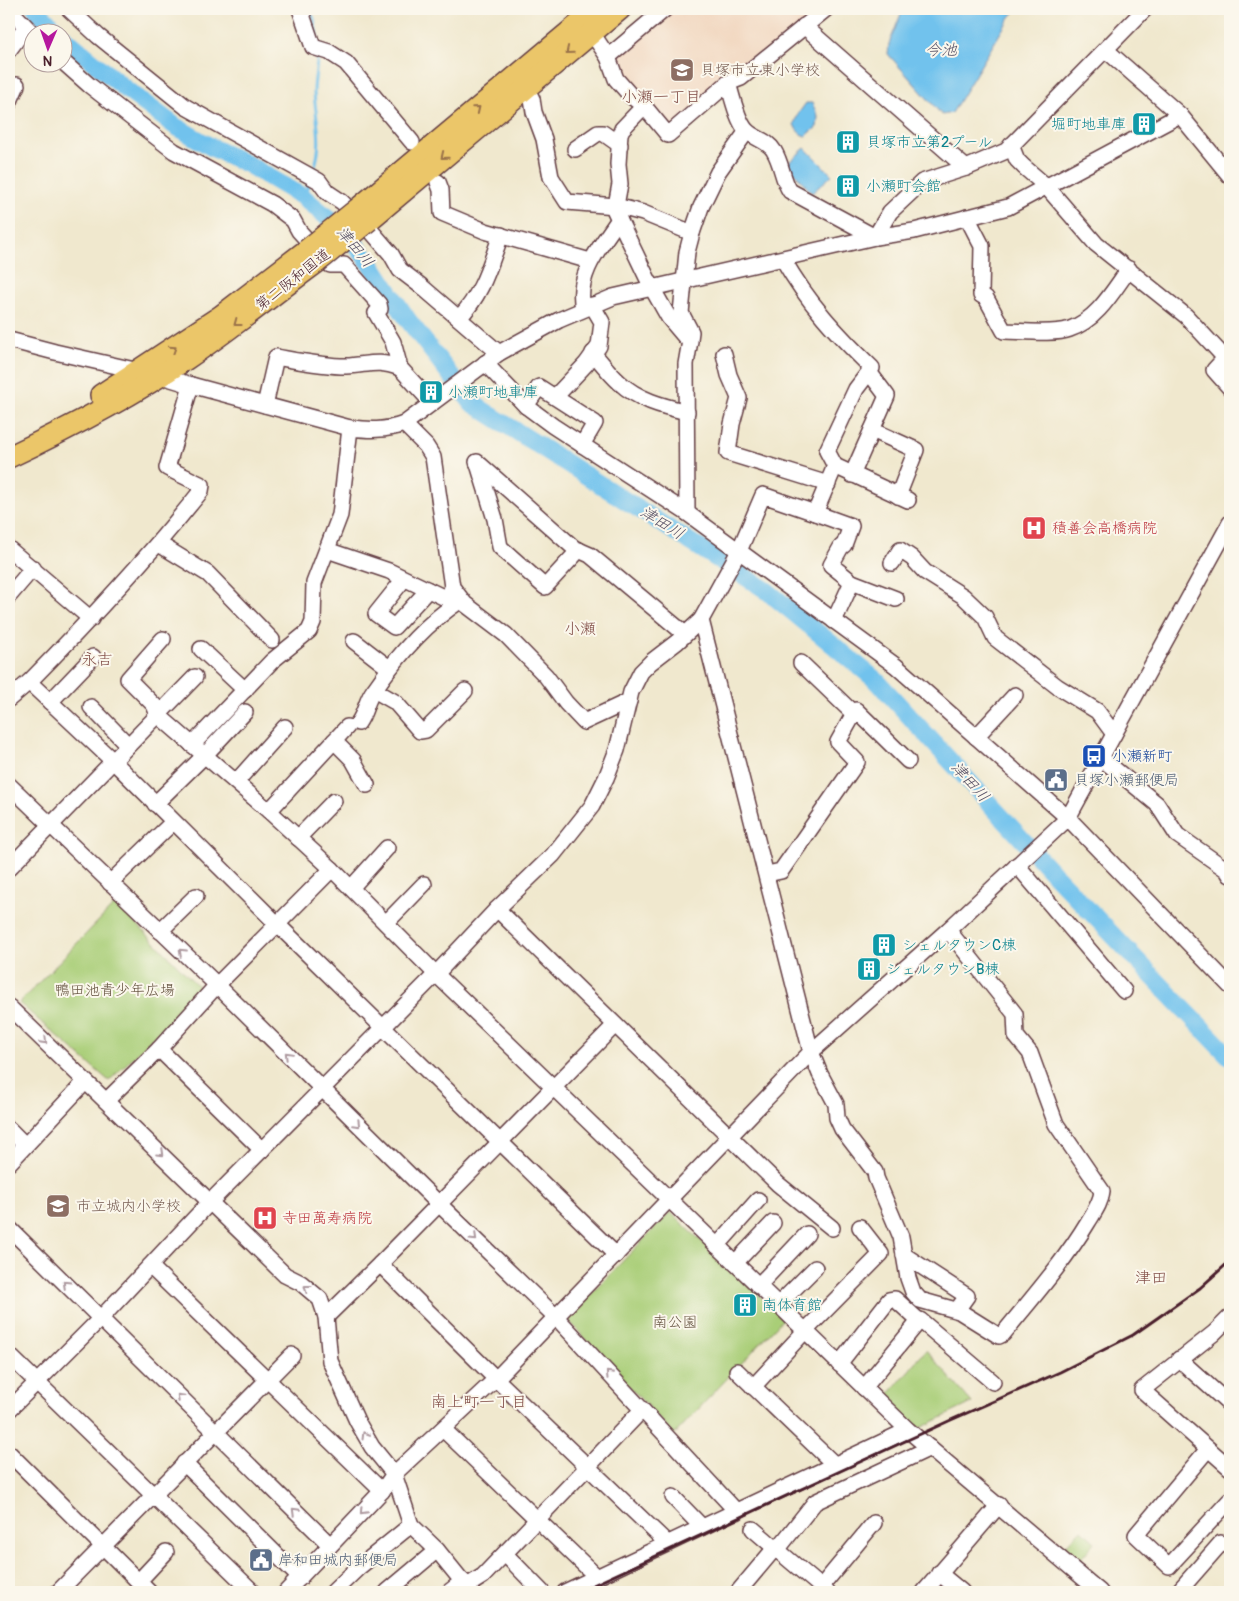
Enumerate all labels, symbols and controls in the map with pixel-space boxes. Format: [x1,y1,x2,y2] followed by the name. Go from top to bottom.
[22,22,72,72] north arrow
[925,40,958,60] water label: 今池
[566,46,575,54] one-way arrow
[43,52,53,69] text: N
[669,57,695,83] school or university icon: 貝塚市立東小学校
[700,61,820,80] place label: 貝塚市立東小学校
[621,87,701,107] district label: 小瀬一丁目
[471,106,480,115] one-way arrow
[1131,111,1157,137] building icon: 堀町地車庫
[1051,115,1126,134] place label: 堀町地車庫
[835,129,861,155] building icon: 貝塚市立第2プール
[866,133,993,152] place label: 貝塚市立第2プール
[441,150,450,159] one-way arrow
[835,173,861,199] building icon: 小瀬町会館
[866,177,941,196] place label: 小瀬町会館
[332,222,378,272] water label: 津田川
[252,245,334,315] street label: 第二阪和国道
[233,317,243,326] one-way arrow
[168,345,177,355] one-way arrow
[418,379,444,405] building icon: 小瀬町地車庫
[448,383,538,402] place label: 小瀬町地車庫
[636,502,688,544] water label: 津田川
[1021,515,1047,541] hospital icon: 積善会高橋病院
[1052,519,1157,538] place label: 積善会高橋病院
[564,619,596,639] district label: 小瀬
[81,650,113,670] district label: 永吉
[1081,743,1107,769] bus stop icon: 小瀬新町
[1112,747,1173,766] place label: 小瀬新町
[947,757,993,807] water label: 津田川
[1043,767,1069,793] public building icon: 貝塚小瀬郵便局
[1074,771,1179,790] place label: 貝塚小瀬郵便局
[871,932,897,958] building icon: シェルタウンC棟
[902,936,1016,955] place label: シェルタウンC棟
[178,949,187,958] one-way arrow
[856,956,882,982] building icon: シェルタウンB棟
[886,960,1000,979] place label: シェルタウンB棟
[55,981,175,1000] park label: 鴨田池青少年広場
[38,1035,47,1044] one-way arrow
[285,1052,294,1061] one-way arrow
[352,1118,361,1127] one-way arrow
[155,1148,164,1157] one-way arrow
[45,1193,71,1219] school or university icon: 市立城内小学校
[76,1197,181,1216] place label: 市立城内小学校
[252,1205,278,1231] hospital icon: 寺田萬寿病院
[282,1209,372,1228] place label: 寺田萬寿病院
[469,1232,478,1241] one-way arrow
[1135,1268,1167,1288] district label: 津田
[63,1281,72,1290] one-way arrow
[304,1286,313,1294] one-way arrow
[732,1292,758,1318] building icon: 南体育館
[762,1296,822,1315] place label: 南体育館
[652,1313,698,1332] park label: 南公園
[606,1370,615,1379] one-way arrow
[431,1392,527,1412] district label: 南上町一丁目
[177,1394,186,1403] one-way arrow
[362,1432,372,1441] one-way arrow
[360,1505,369,1514] one-way arrow
[292,1508,301,1517] one-way arrow
[248,1547,274,1573] public building icon: 岸和田城内郵便局
[278,1551,398,1570] place label: 岸和田城内郵便局

